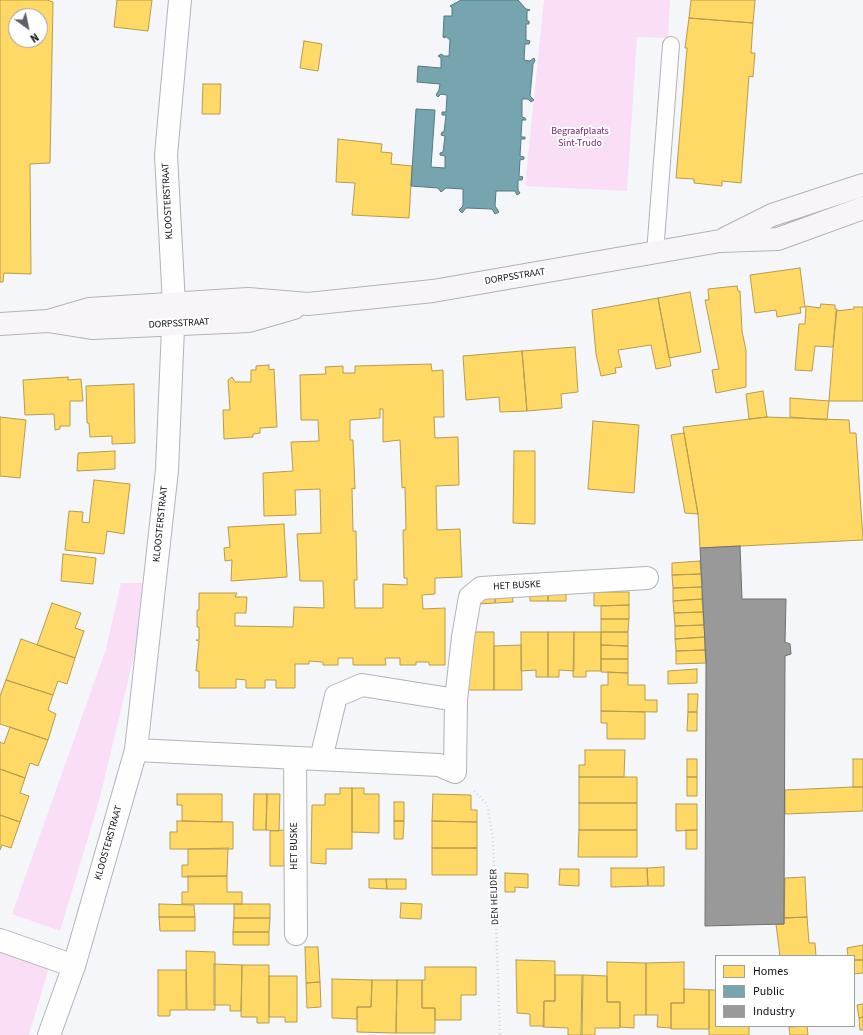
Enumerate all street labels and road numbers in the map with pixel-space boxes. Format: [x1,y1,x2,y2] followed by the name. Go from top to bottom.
[160,162,176,240] street label: KLOOSTERSTRAAT
[484,266,546,288] street label: DORPSSTRAAT
[148,316,210,332] street label: DORPSSTRAAT
[151,485,171,563] street label: KLOOSTERSTRAAT
[493,579,541,593] street label: HET BUSKE
[93,804,125,882] street label: KLOOSTERSTRAAT
[289,822,301,870] street label: HET BUSKE
[488,869,502,925] street label: DEN HEIJDER

